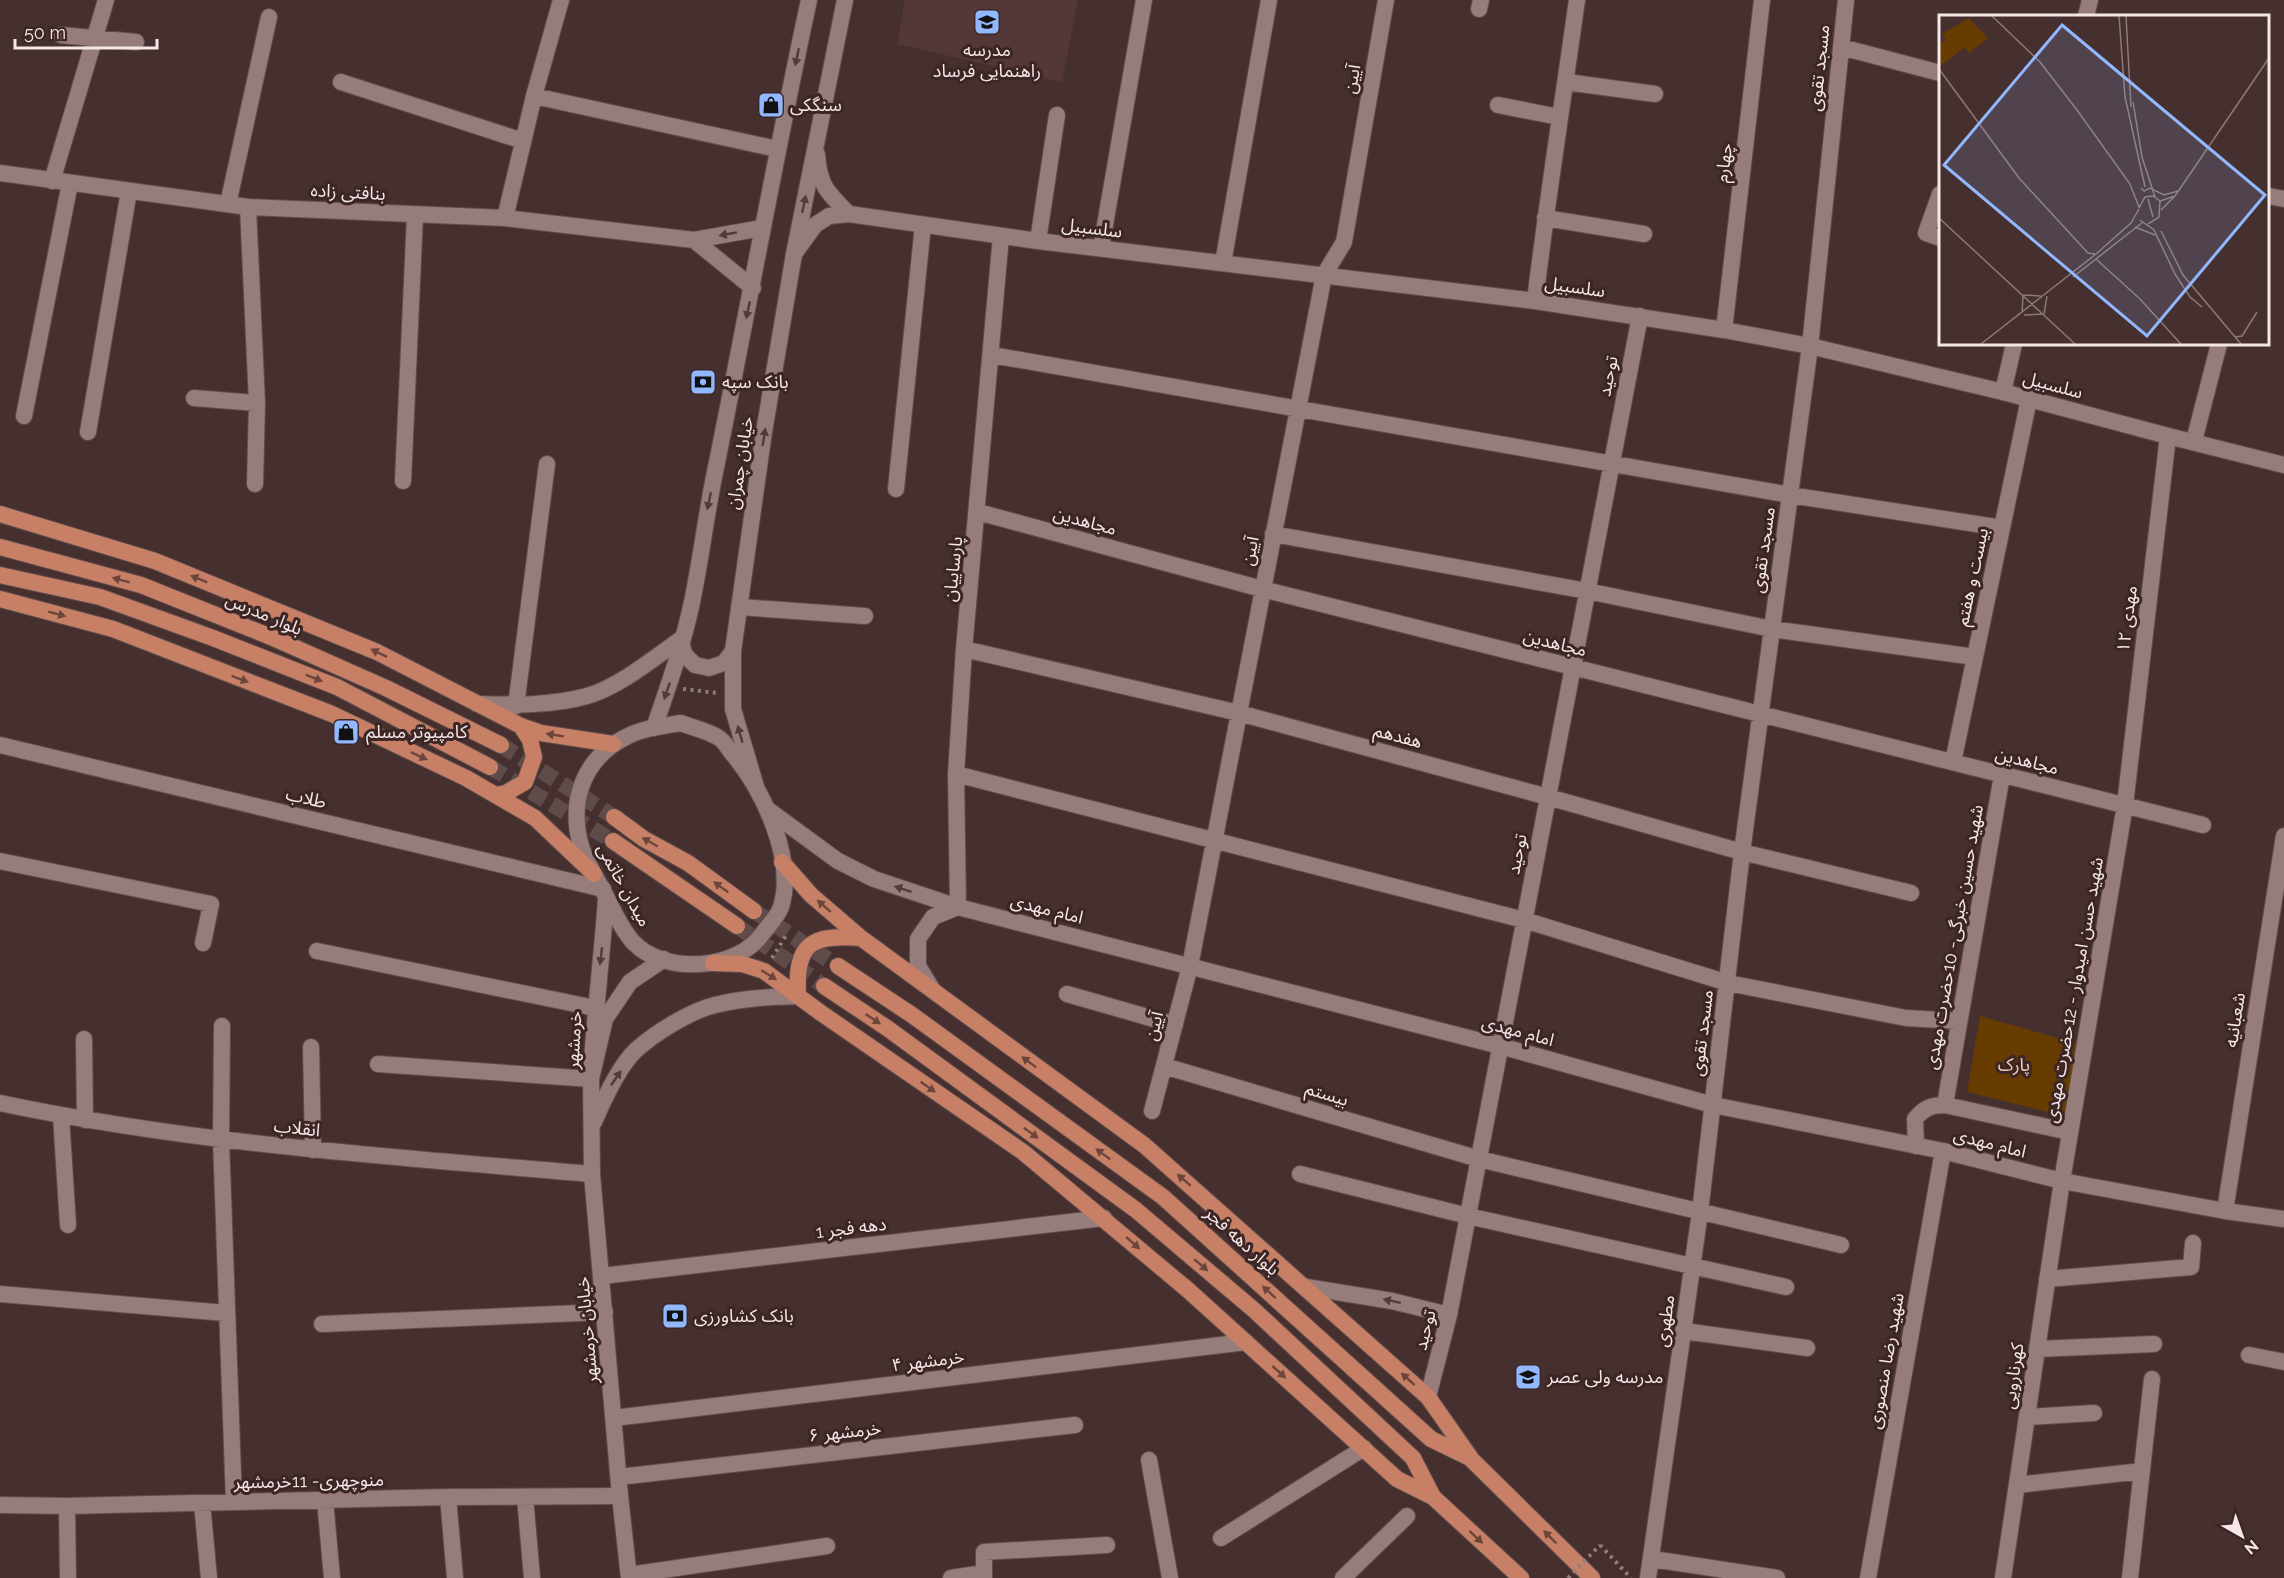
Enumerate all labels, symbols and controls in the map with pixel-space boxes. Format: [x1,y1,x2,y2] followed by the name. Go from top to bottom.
[972,7,1002,37] school or university icon: مدرسه راهنمایی فرساد
[15,12,158,50] scale bar
[1939,15,2269,345] inset map
[24,22,66,43] text: 50 m
[1804,24,1834,112] street label: مسجد تقوی
[933,39,1041,82] place label: مدرسه راهنمایی فرساد
[791,48,801,66] one-way arrow
[1339,62,1366,95] street label: آیین
[756,90,786,120] shop icon: سنگکی
[790,94,842,116] place label: سنگکی
[1711,142,1740,184] street label: چهارم
[310,179,386,205] street label: بنافتی زاده
[800,194,810,213] one-way arrow
[1060,213,1124,243] street label: سلسبیل
[718,230,737,239] one-way arrow
[1543,272,1607,302] street label: سلسبیل
[743,301,752,320] one-way arrow
[1593,354,1623,398] street label: توحید
[688,367,718,397] bank icon: بانک سپه
[2021,367,2085,403] street label: سلسبیل
[722,371,789,393] place label: بانک سپه
[722,415,758,511] street label: خیابان چمران
[759,427,768,446] one-way arrow
[704,492,713,511] one-way arrow
[1051,502,1119,540] street label: مجاهدین
[1746,505,1780,595] street label: مسجد تقوی
[1951,526,1995,629] street label: بیست و هفتم
[1236,534,1264,568] street label: آیین
[939,535,968,603] street label: پارساییان
[112,574,130,584] one-way arrow
[190,574,208,583] one-way arrow
[2112,584,2142,654] street label: مهدی ۱۲
[222,588,306,640] street label: بلوار مدرس
[47,610,66,620] one-way arrow
[1521,625,1589,661] street label: مجاهدین
[371,649,388,658] one-way arrow
[306,673,324,683] one-way arrow
[232,674,250,684] one-way arrow
[661,683,671,701] one-way arrow
[331,717,361,747] shop icon: کامپیوتر مسلم
[1371,719,1425,755] street label: هفدهم
[366,721,468,745] place label: کامپیوتر مسلم
[735,725,744,743] one-way arrow
[546,730,565,739] one-way arrow
[1993,743,2061,779] street label: مجاهدین
[411,751,428,760] one-way arrow
[284,783,328,812] street label: طلاب
[1920,803,1988,1071] street label: شهید حسین خبرگی- 10حضرت مهدی
[1502,832,1532,876] street label: توحید
[642,836,658,847] one-way arrow
[592,840,656,930] street label: میدان خاتمی
[2040,855,2108,1125] street label: شهید حسن امیدوار - 12حضرت مهدی
[714,881,730,893] one-way arrow
[894,883,912,893] one-way arrow
[1008,889,1086,932] street label: امام مهدی
[817,900,832,913] one-way arrow
[597,947,606,966] one-way arrow
[760,969,777,980] one-way arrow
[1686,989,1718,1077] street label: مسجد تقوی
[2220,991,2249,1049] street label: شعبانیه
[1140,1008,1168,1043] street label: آیین
[561,1010,587,1071] street label: خرمشهر
[1479,1011,1557,1054] street label: امام مهدی
[865,1013,881,1024] one-way arrow
[1998,1054,2030,1076] park label: پارک
[1021,1055,1037,1068] one-way arrow
[611,1070,622,1087] one-way arrow
[1302,1077,1351,1113] street label: بیستم
[920,1081,936,1092] one-way arrow
[273,1115,321,1140] street label: انقلاب
[1951,1123,2029,1166] street label: امام مهدی
[1022,1127,1038,1139] one-way arrow
[1096,1148,1112,1160] one-way arrow
[1177,1174,1192,1187] one-way arrow
[1199,1201,1284,1280] street label: بلوار دهه فجر
[814,1213,888,1243] street label: دهه فجر 1
[1125,1236,1140,1249] one-way arrow
[1193,1259,1209,1272] one-way arrow
[571,1275,603,1386] street label: خیابان خرمشهر
[1262,1286,1277,1299] one-way arrow
[1863,1291,1909,1431] street label: شهید رضا منصوری
[1650,1294,1680,1348] street label: مطهری
[1383,1296,1401,1306] one-way arrow
[660,1301,690,1331] bank icon: بانک کشاورزی
[694,1305,794,1327] place label: بانک کشاورزی
[1409,1308,1441,1352] street label: توحید
[1997,1341,2029,1410] street label: کهرنارویی
[890,1346,966,1376] street label: خرمشهر ۴
[1513,1362,1543,1392] school or university icon: مدرسه ولی عصر
[1271,1365,1286,1378] one-way arrow
[1546,1366,1663,1388] place label: مدرسه ولی عصر
[1401,1373,1416,1386] one-way arrow
[808,1417,882,1447] street label: خرمشهر ۶
[233,1469,384,1493] street label: منوچهری- 11خرمشهر
[2212,1506,2272,1566] north arrow
[1543,1529,1557,1544] one-way arrow
[1468,1530,1483,1543] one-way arrow
[2241,1536,2262,1558] text: N

